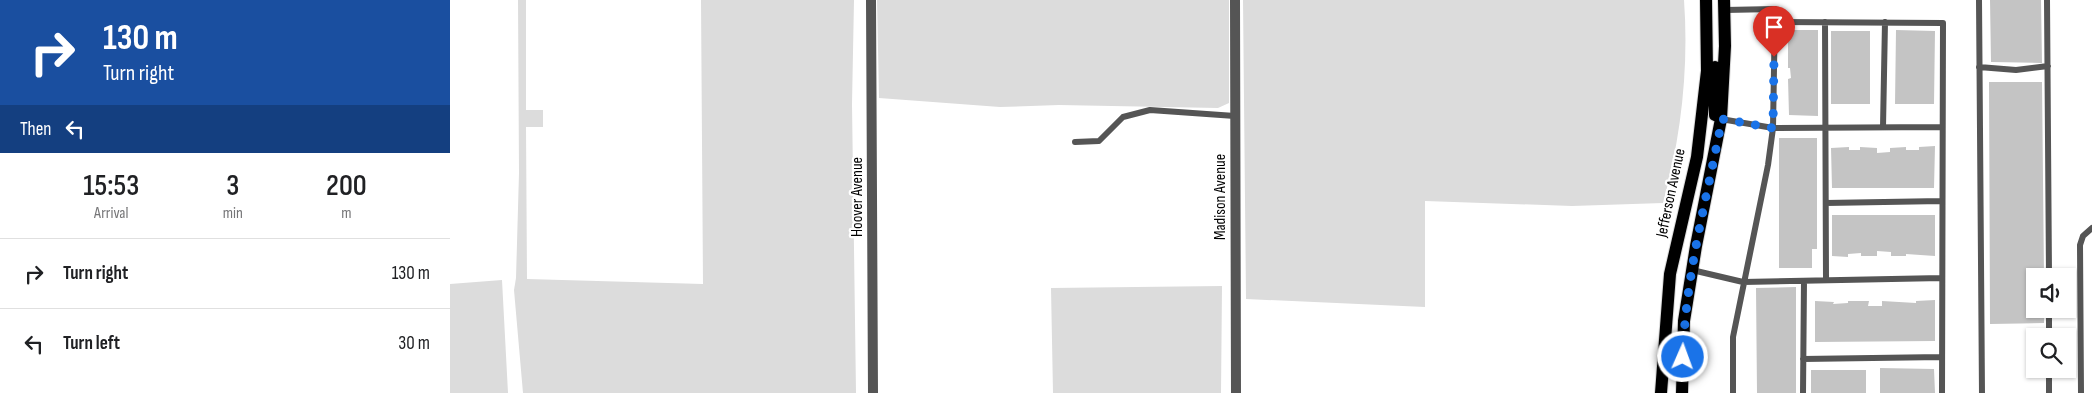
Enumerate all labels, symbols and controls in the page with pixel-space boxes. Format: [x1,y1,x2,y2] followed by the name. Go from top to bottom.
[1753,6,1795,57] pin
[1760,13,1788,41] icon: arrive
[103,17,178,60] text: 130 m
[20,20,85,85] icon: right
[103,60,174,87] text: Turn right
[61,115,89,143] icon: left
[20,118,51,141] text: Then
[1652,147,1690,240] street label: Jefferson Avenue
[1211,154,1230,240] street label: Madison Avenue
[848,157,867,237] street label: Hoover Avenue
[83,168,139,204] text: 15:53
[226,168,239,204] text: 3
[326,168,367,204] text: 200
[94,204,129,223] text: Arrival
[223,204,243,223] text: min
[341,204,352,223] text: m
[20,260,48,288] icon: right
[63,262,128,285] text: Turn right
[392,262,430,285] text: 130 m
[2026,268,2076,378] map controls
[2026,268,2076,318] button: sound
[2026,328,2076,378] button: search
[20,330,48,358] icon: left
[1656,330,1708,382] position arrow
[63,332,120,355] text: Turn left
[398,332,430,355] text: 30 m

